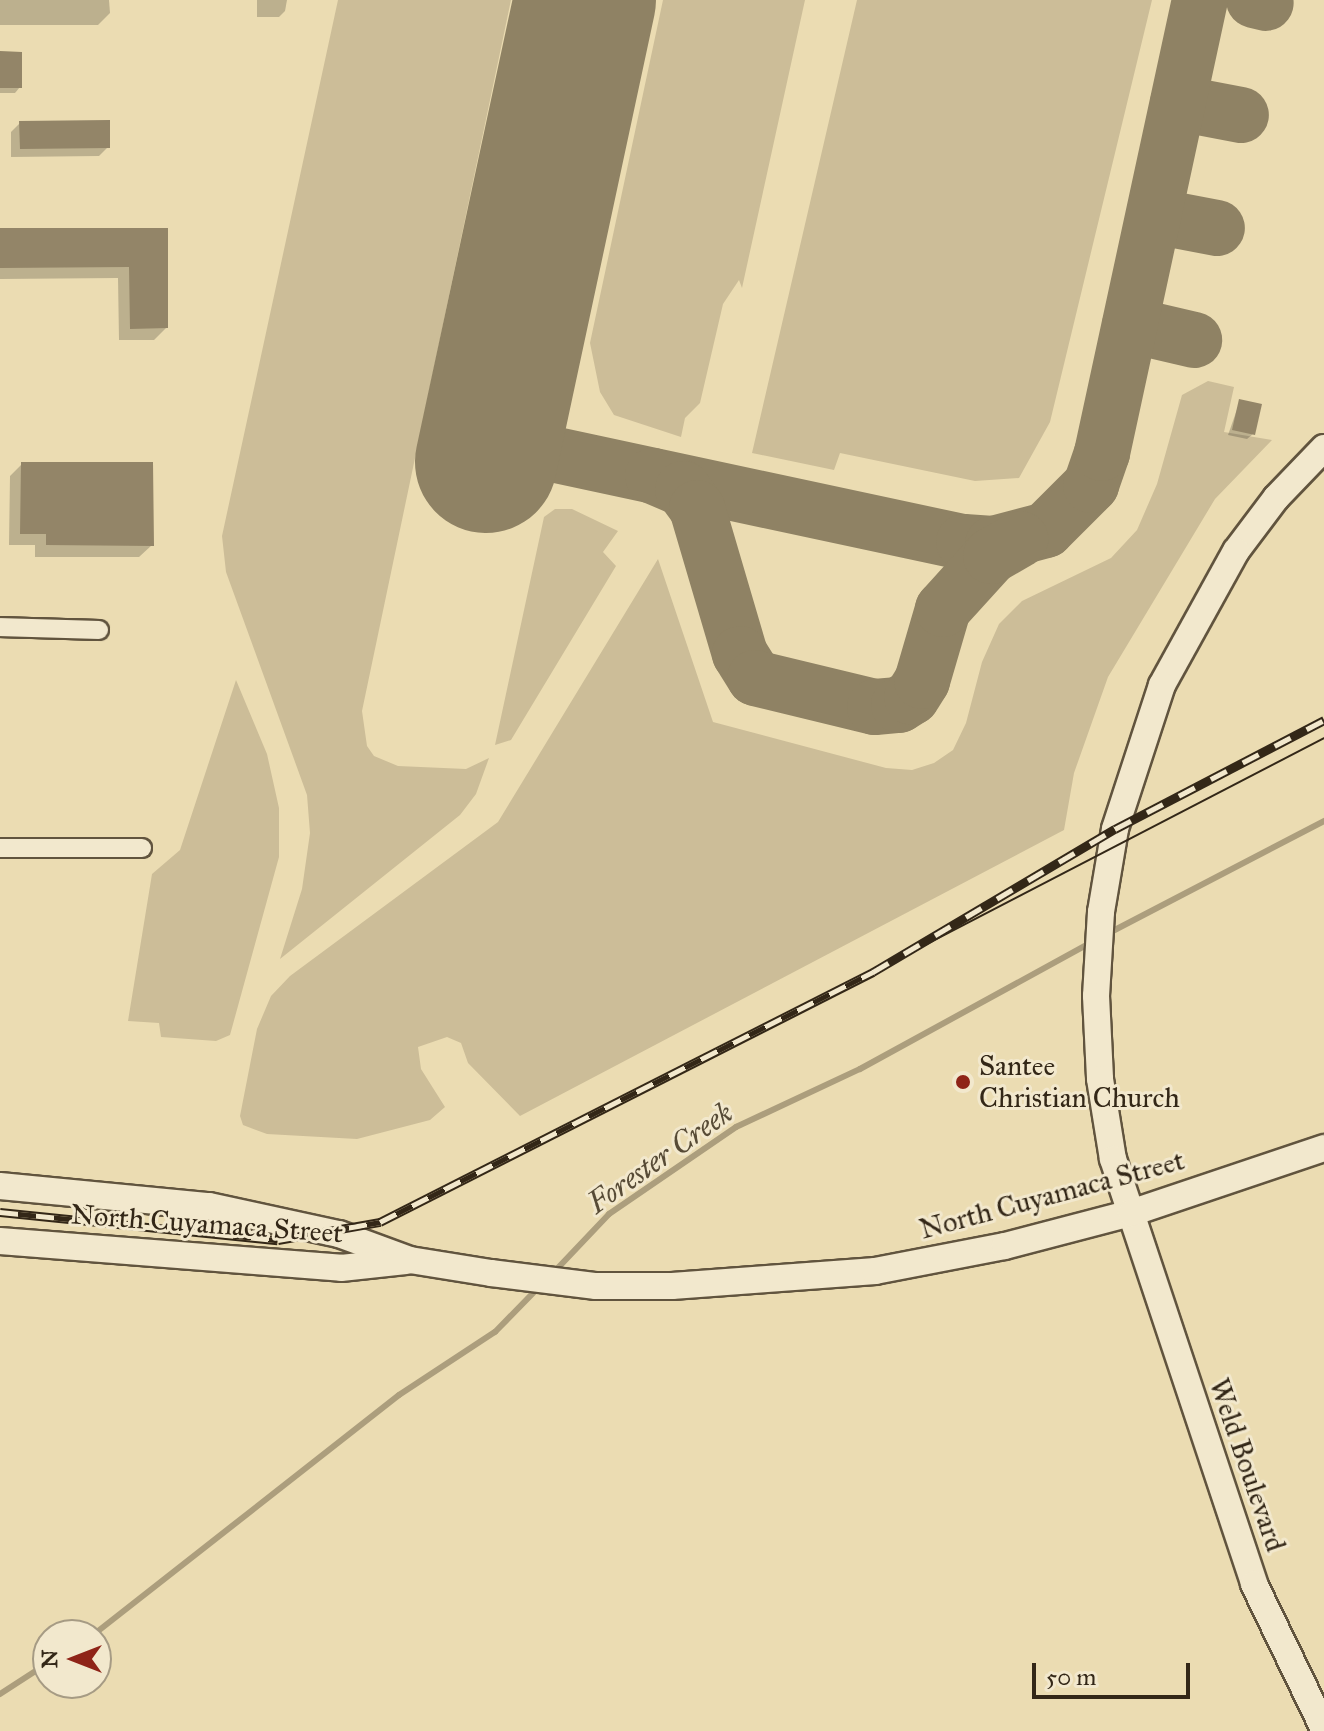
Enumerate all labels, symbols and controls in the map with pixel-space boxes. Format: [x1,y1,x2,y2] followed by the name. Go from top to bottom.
[979,1049,1180,1115] place label: Santee Christian Church
[954,1073,972,1091] marker: Santee Christian Church
[580,1095,740,1221] water label: Forester Creek
[916,1143,1188,1247] street label: North Cuyamaca Street
[70,1198,344,1250] street label: North Cuyamaca Street
[1202,1374,1292,1556] street label: Weld Boulevard
[32,1619,112,1699] north arrow
[1036,1647,1194,1697] scale bar
[36,1650,63,1668] text: N
[1046,1662,1096,1692] text: 50 m

